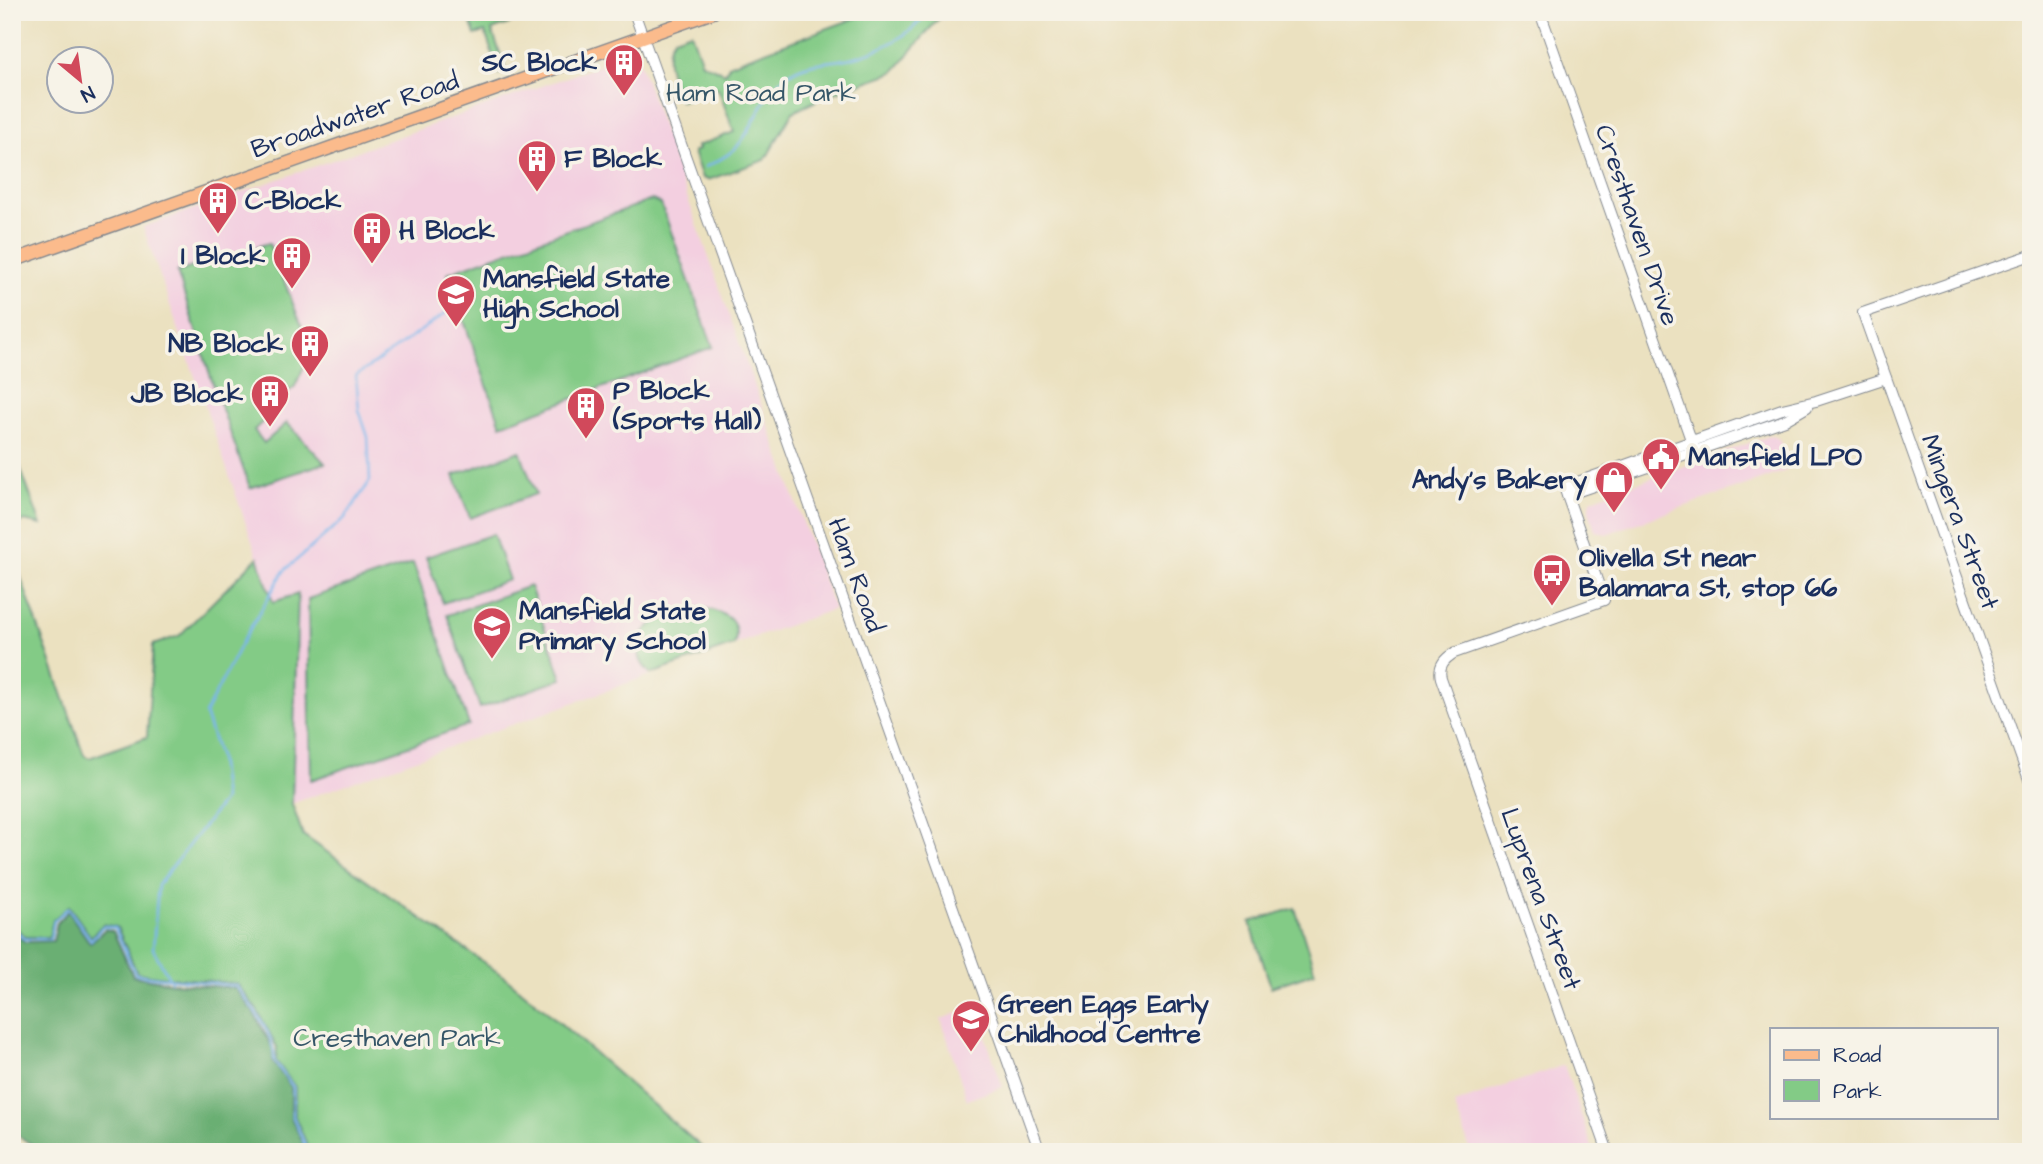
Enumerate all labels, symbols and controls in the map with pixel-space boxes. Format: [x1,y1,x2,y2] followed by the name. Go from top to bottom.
[603,42,645,97] building icon: SC Block
[481,45,598,81] place label: SC Block
[46,46,116,116] north arrow
[246,63,464,167] street label: Broadwater Road
[666,75,856,111] park label: Ham Road Park
[76,79,99,108] text: N
[1586,120,1688,330] street label: Cresthaven Drive
[516,138,558,193] building icon: F Block
[564,141,663,177] place label: F Block
[197,180,239,235] building icon: C-Block
[245,183,342,219] place label: C-Block
[351,210,393,265] building icon: H Block
[399,213,496,249] place label: H Block
[271,235,313,290] building icon: I Block
[181,238,266,274] place label: I Block
[483,261,670,330] place label: Mansfield State High School
[435,273,477,328] school or university icon: Mansfield State High School
[289,323,331,378] building icon: NB Block
[168,326,284,362] place label: NB Block
[249,373,291,428] building icon: JB Block
[612,373,761,439] place label: P Block (Sports Hall)
[130,376,244,412] place label: JB Block
[565,385,607,440] building icon: P Block (Sports Hall)
[1910,429,2009,616] street label: Mingera Street
[1640,436,1682,491] public building icon: Mansfield LPO
[1688,439,1863,475] place label: Mansfield LPO
[1593,459,1635,514] shop icon: Andy's Bakery
[1412,462,1588,501] place label: Andy's Bakery
[819,513,893,637] street label: Ham Road
[1579,540,1838,606] place label: Olivella St near Balamara St, stop 66
[1531,552,1573,607] bus stop icon: Olivella St near Balamara St, stop 66
[519,593,706,662] place label: Mansfield State Primary School
[471,605,513,660] school or university icon: Mansfield State Primary School
[1491,803,1591,995] street label: Luprena Street
[998,986,1210,1052] place label: Green Eggs Early Childhood Centre
[950,998,992,1053] school or university icon: Green Eggs Early Childhood Centre
[293,1020,501,1056] park label: Cresthaven Park
[1770,1028,1997,1118] legend
[1833,1041,1881,1070] text: Road
[1833,1077,1882,1106] text: Park

